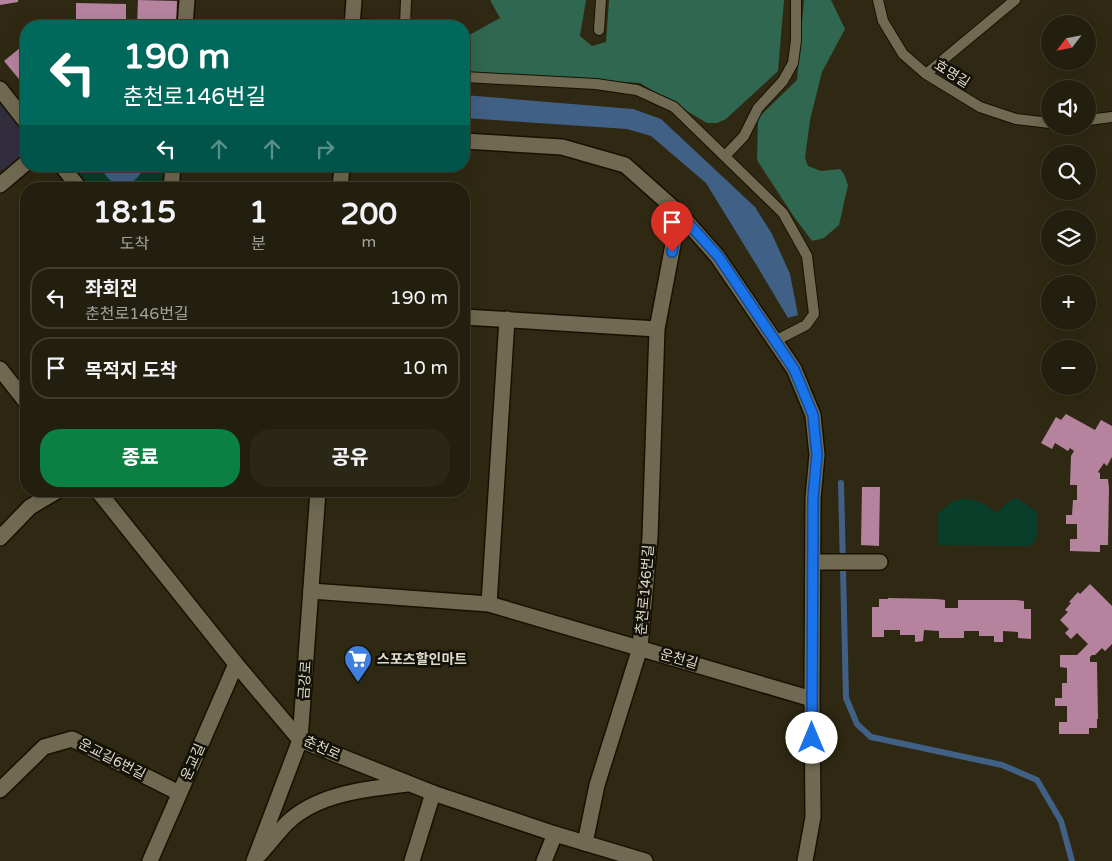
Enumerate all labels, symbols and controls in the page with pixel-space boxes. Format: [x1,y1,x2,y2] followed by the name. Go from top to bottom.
[1041,15,1096,70] north arrow
[1041,15,1096,395] map controls
[123,36,230,78] text: 190 m
[40,40,105,105] icon: left
[931,57,973,91] street label: 효명길
[1041,80,1096,135] button: sound
[123,84,266,110] text: 춘천로146번길
[152,135,180,163] icon: left
[205,135,233,163] icon: ahead
[258,135,286,163] icon: ahead
[311,135,339,163] icon: right
[1041,145,1096,200] button: search
[93,194,176,231] text: 18:15
[249,194,268,231] text: 1
[341,196,397,233] text: 200
[651,201,693,252] pin
[658,208,686,236] icon: arrive
[1041,210,1096,265] button: layers
[362,232,376,252] text: m
[120,234,149,254] text: 도착
[251,234,266,254] text: 분
[1041,275,1096,330] button: +
[85,278,137,300] text: 좌회전
[42,284,70,312] icon: left
[390,287,448,309] text: 190 m
[85,304,189,324] text: 춘천로146번길
[1041,340,1096,395] button: −
[42,354,70,382] icon: arrive
[402,357,448,379] text: 10 m
[85,360,177,382] text: 목적지 도착
[40,429,240,487] button: 종료
[250,429,450,487] button: 공유
[633,544,657,636] street label: 춘천로146번길
[343,644,373,683] supermarket icon: 스포츠할인마트
[658,646,700,672] street label: 운천길
[377,651,467,668] place label: 스포츠할인마트
[295,660,315,700] street label: 금강로
[785,711,837,763] position arrow
[301,732,343,764] street label: 춘천로
[76,735,148,783] street label: 운교길6번길
[177,741,209,783] street label: 운교길

